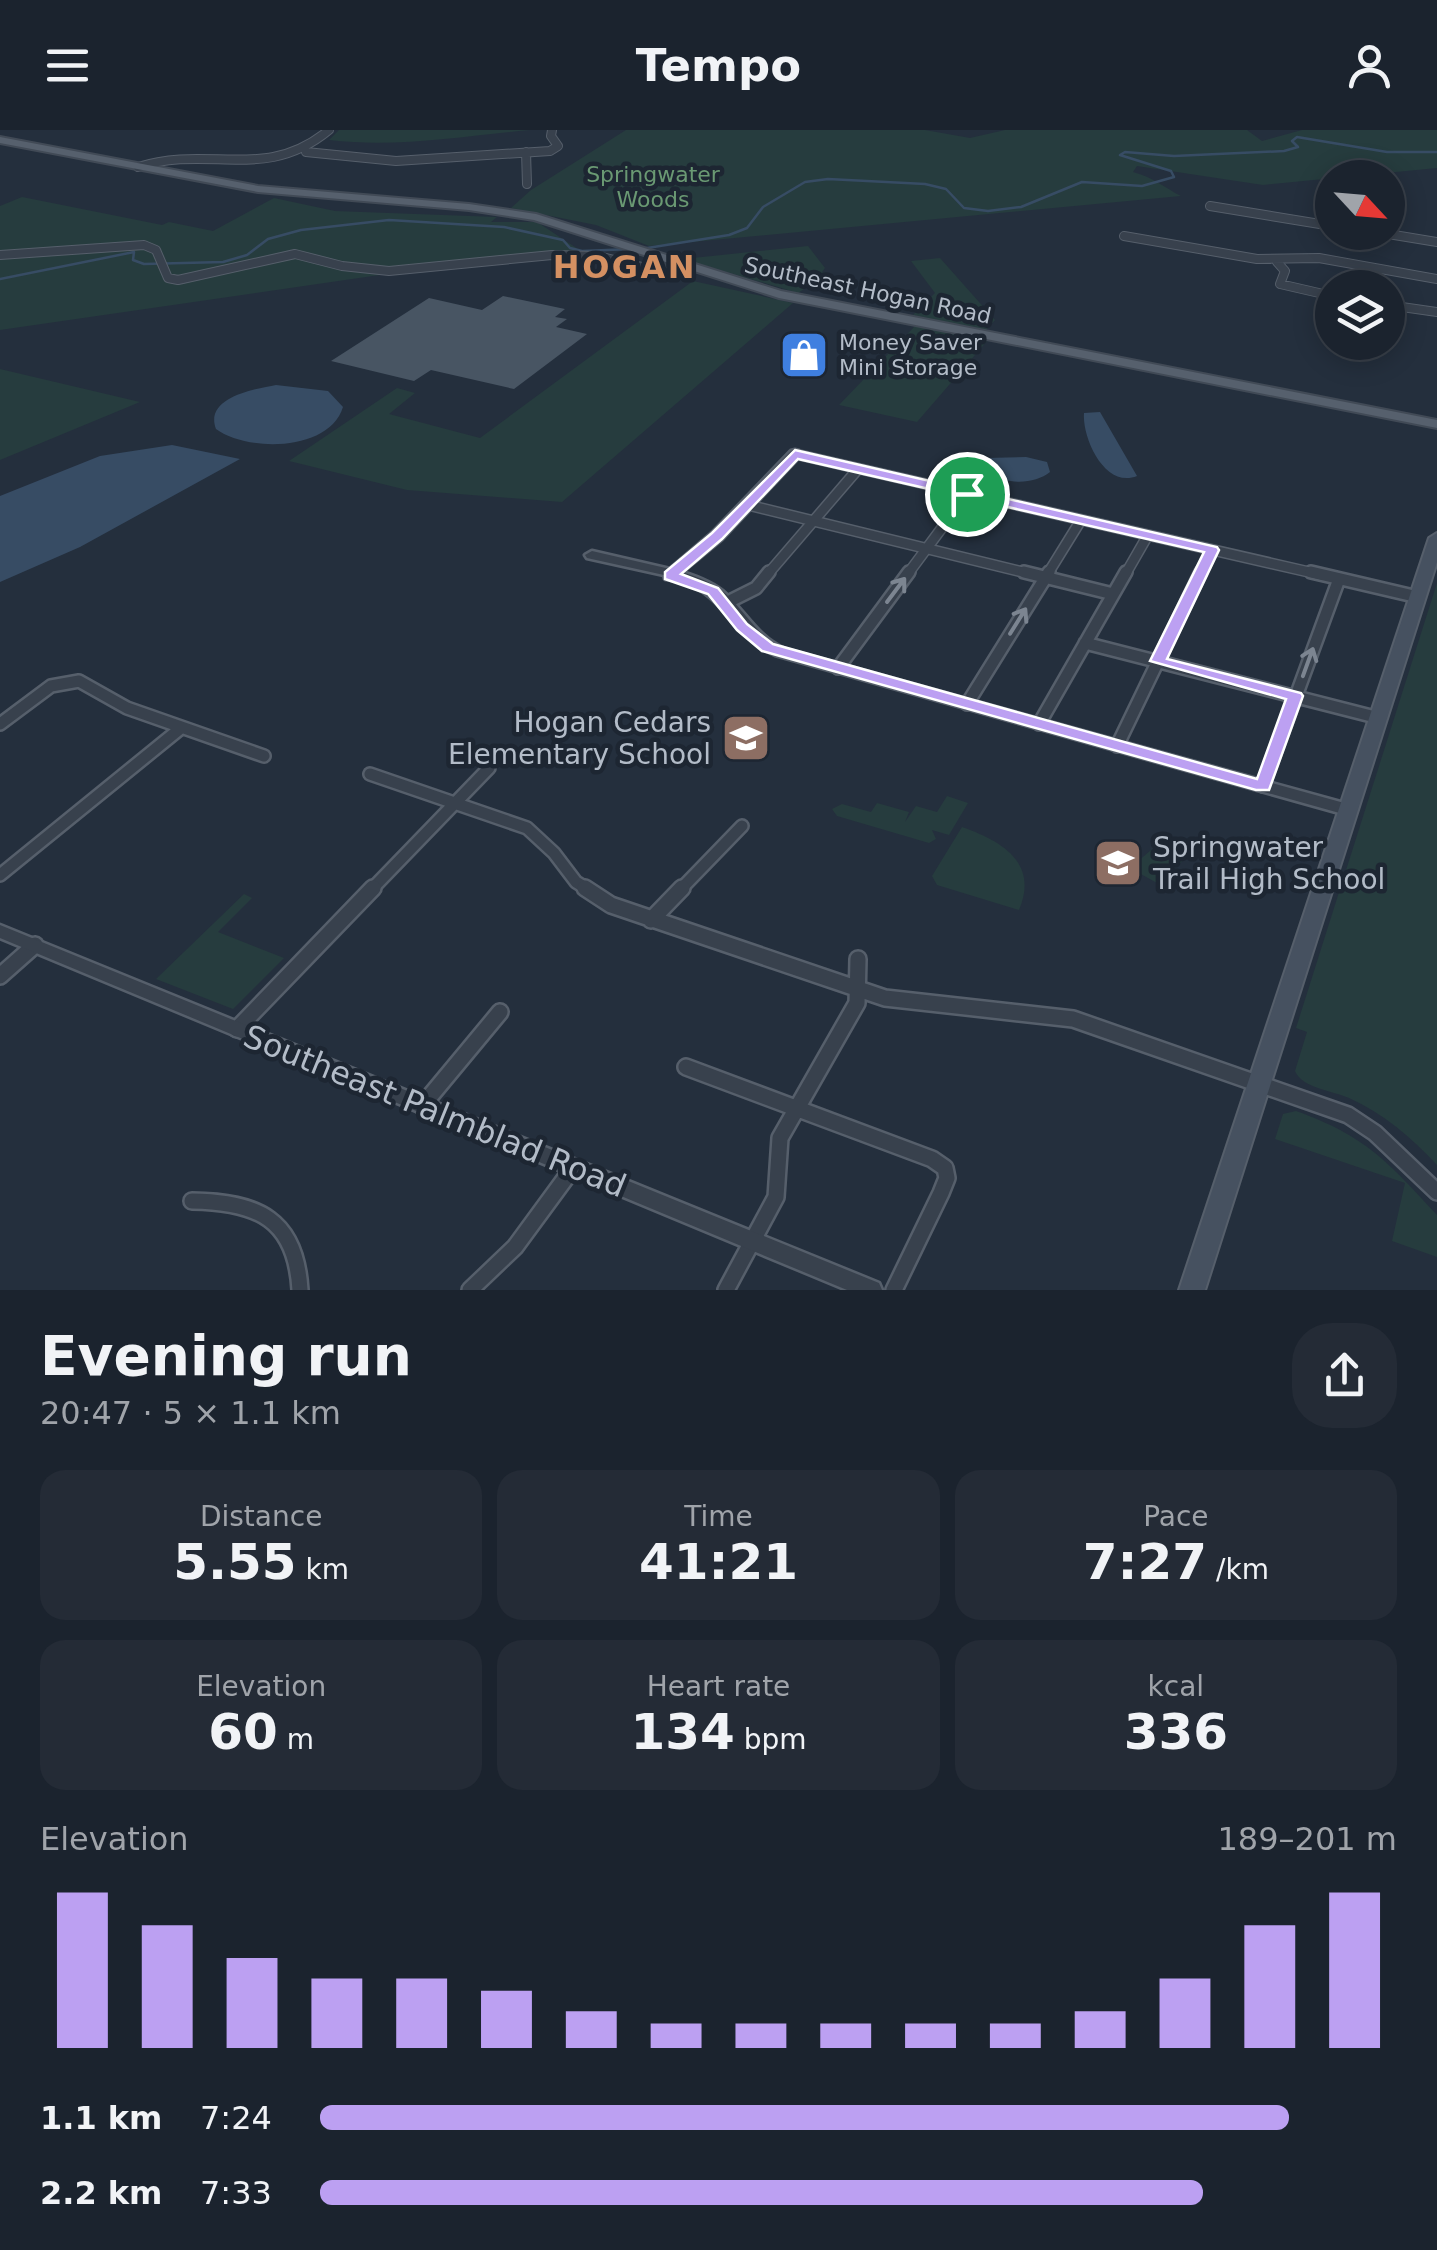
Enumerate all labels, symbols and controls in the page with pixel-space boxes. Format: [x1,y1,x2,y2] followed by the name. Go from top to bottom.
[40,38,95,93] icon: menu
[1342,38,1397,93] icon: person
[636,39,801,92] text: Tempo
[1315,160,1405,250] north arrow
[1315,160,1405,360] map controls
[586,162,721,212] park label: Springwater Woods
[553,248,697,286] district label: HOGAN
[742,252,994,329] street label: Southeast Hogan Road
[1315,270,1405,360] button: layers
[778,329,830,381] shop icon: Money Saver Mini Storage
[839,330,983,380] place label: Money Saver Mini Storage
[925,452,1010,537] pin
[940,467,995,522] icon: arrive
[885,577,906,604] one-way arrow
[1008,607,1028,636] one-way arrow
[1300,647,1318,678] one-way arrow
[448,706,711,771] place label: Hogan Cedars Elementary School
[720,712,772,764] school or university icon: Hogan Cedars Elementary School
[1152,831,1385,896] place label: Springwater Trail High School
[1092,837,1144,889] school or university icon: Springwater Trail High School
[238,1017,632,1205] street label: Southeast Palmblad Road
[1292,1323,1397,1428] button: share
[40,1324,412,1388] text: Evening run
[40,1394,341,1432] text: 20:47 · 5 × 1.1 km
[200,1500,322,1533] text: Distance
[684,1500,753,1533] text: Time
[1143,1500,1209,1533] text: Pace
[173,1533,297,1591] text: 5.55
[639,1533,798,1591] text: 41:21
[1083,1533,1207,1591] text: 7:27
[297,1553,349,1586] text: km
[1207,1553,1269,1586] text: /km
[196,1670,326,1703] text: Elevation
[647,1670,790,1703] text: Heart rate
[1148,1670,1204,1703] text: kcal
[208,1703,278,1761] text: 60
[630,1703,735,1761] text: 134
[1124,1703,1228,1761] text: 336
[278,1723,314,1756] text: m
[735,1723,807,1756] text: bpm
[40,1820,189,1858] text: Elevation
[1218,1820,1397,1858] text: 189–201 m
[40,2099,162,2137] text: 1.1 km
[200,2099,272,2137] text: 7:24
[40,2174,162,2212] text: 2.2 km
[200,2174,272,2212] text: 7:33

